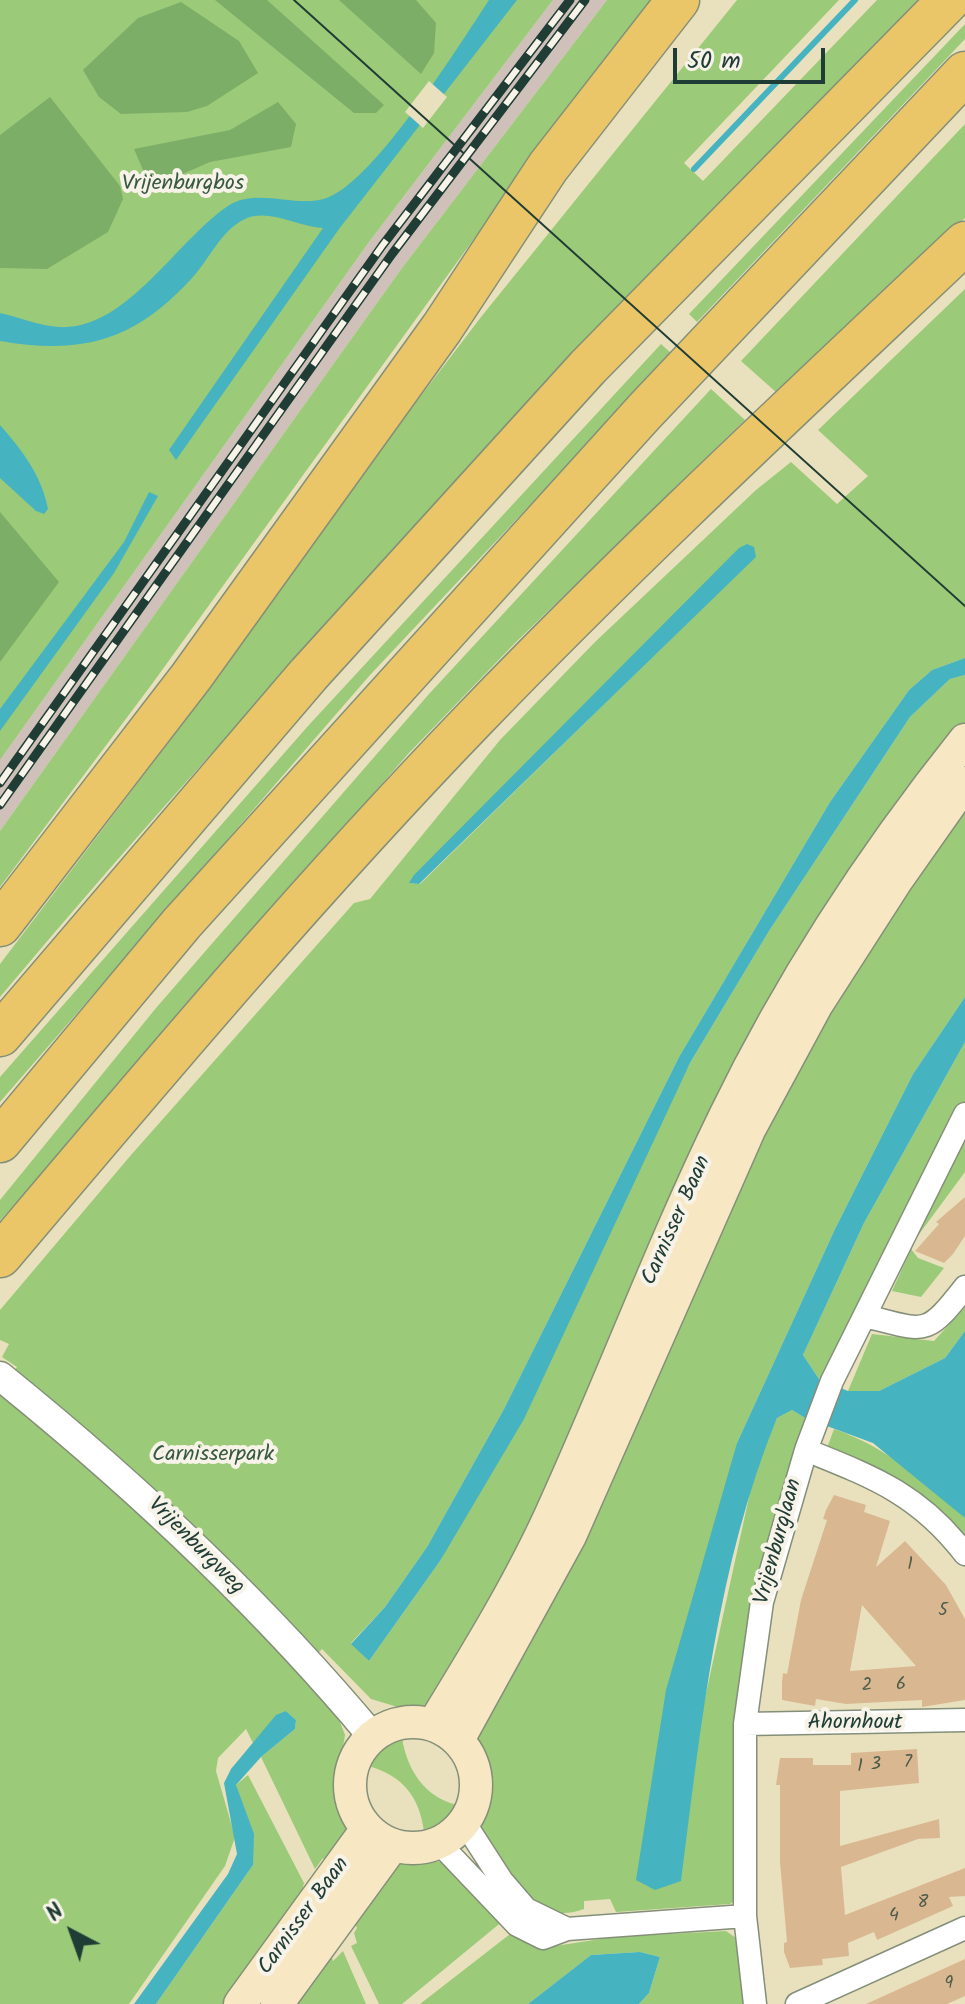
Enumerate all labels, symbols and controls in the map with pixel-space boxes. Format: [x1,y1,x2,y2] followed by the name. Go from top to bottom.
[677,32,829,82] scale bar
[687,42,741,81] text: 50 m
[122,172,244,198] park label: Vrijenburgbos
[638,1152,718,1290] street label: Carnisser Baan
[152,1443,274,1469] park label: Carnisserpark
[751,1476,809,1608] street label: Vrijenburglaan
[141,1493,249,1601] street label: Vrijenburgweg
[907,1555,913,1577] house number: 1
[938,1601,948,1623] house number: 5
[896,1675,906,1697] house number: 6
[862,1676,872,1698] house number: 2
[808,1711,902,1737] street label: Ahornhout
[904,1753,912,1775] house number: 7
[871,1755,881,1777] house number: 3
[857,1757,863,1779] house number: 1
[254,1853,356,1981] street label: Carnisser Baan
[32,1892,112,1972] north arrow
[918,1893,928,1915] house number: 8
[39,1896,73,1931] text: N
[889,1906,899,1928] house number: 4
[945,1974,953,1996] house number: 9

